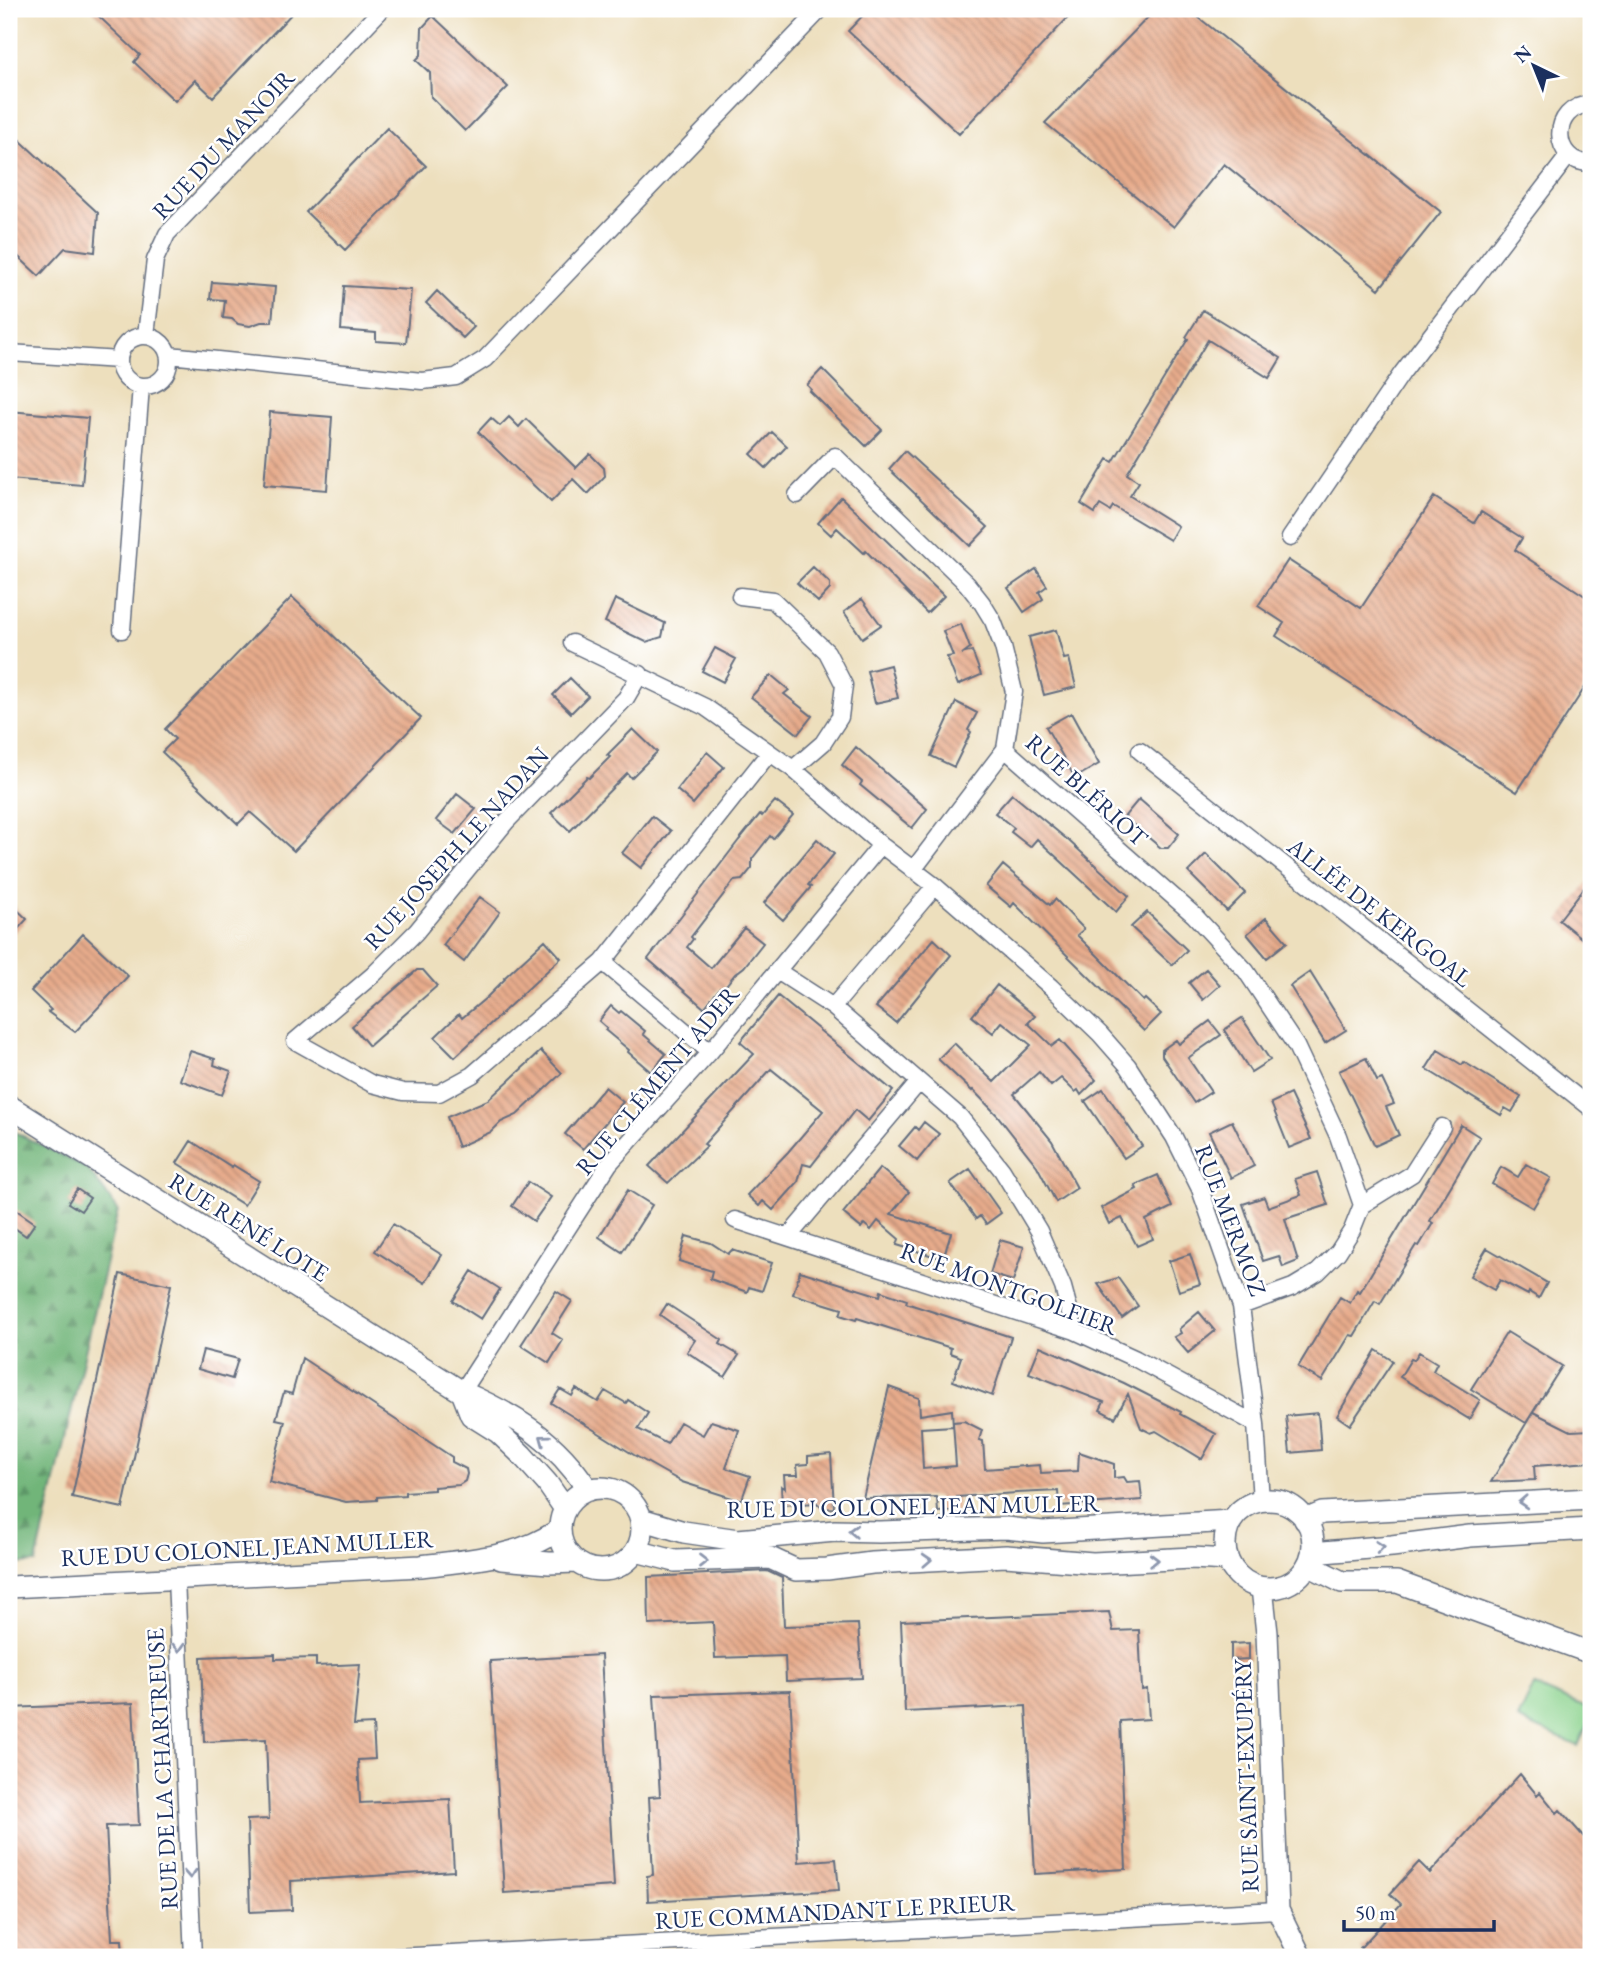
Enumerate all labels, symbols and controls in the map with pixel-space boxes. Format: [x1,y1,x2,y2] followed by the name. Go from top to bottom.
[1498,32,1568,102] north arrow
[1509,39,1537,68] text: N
[145,62,301,226] street label: RUE DU MANOIR
[1019,727,1155,854] street label: RUE BLÉRIOT
[357,740,555,956] street label: RUE JOSEPH LE NADAN
[1281,830,1478,994] street label: ALLÉE DE KERGOAL
[569,978,746,1181] street label: RUE CLÉMENT ADER
[1188,1140,1274,1301] street label: RUE MERMOZ
[163,1165,335,1289] street label: RUE RENÉ LOTE
[896,1234,1123,1342] street label: RUE MONTGOLFIER
[539,1435,552,1448] one-way arrow
[726,1487,1101,1525] street label: RUE DU COLONEL JEAN MULLER
[1517,1495,1528,1510] one-way arrow
[60,1523,435,1573] street label: RUE DU COLONEL JEAN MULLER
[847,1524,858,1539] one-way arrow
[1374,1540,1385,1555] one-way arrow
[698,1553,709,1569] one-way arrow
[922,1553,933,1568] one-way arrow
[1149,1553,1160,1568] one-way arrow
[139,1627,185,1911] street label: RUE DE LA CHARTREUSE
[171,1642,186,1653] one-way arrow
[1226,1658,1266,1893] street label: RUE SAINT-EXUPÉRY
[182,1869,197,1880] one-way arrow
[654,1886,1017,1936] street label: RUE COMMANDANT LE PRIEUR
[1344,1889,1495,1933] scale bar
[1355,1899,1396,1926] text: 50 m

